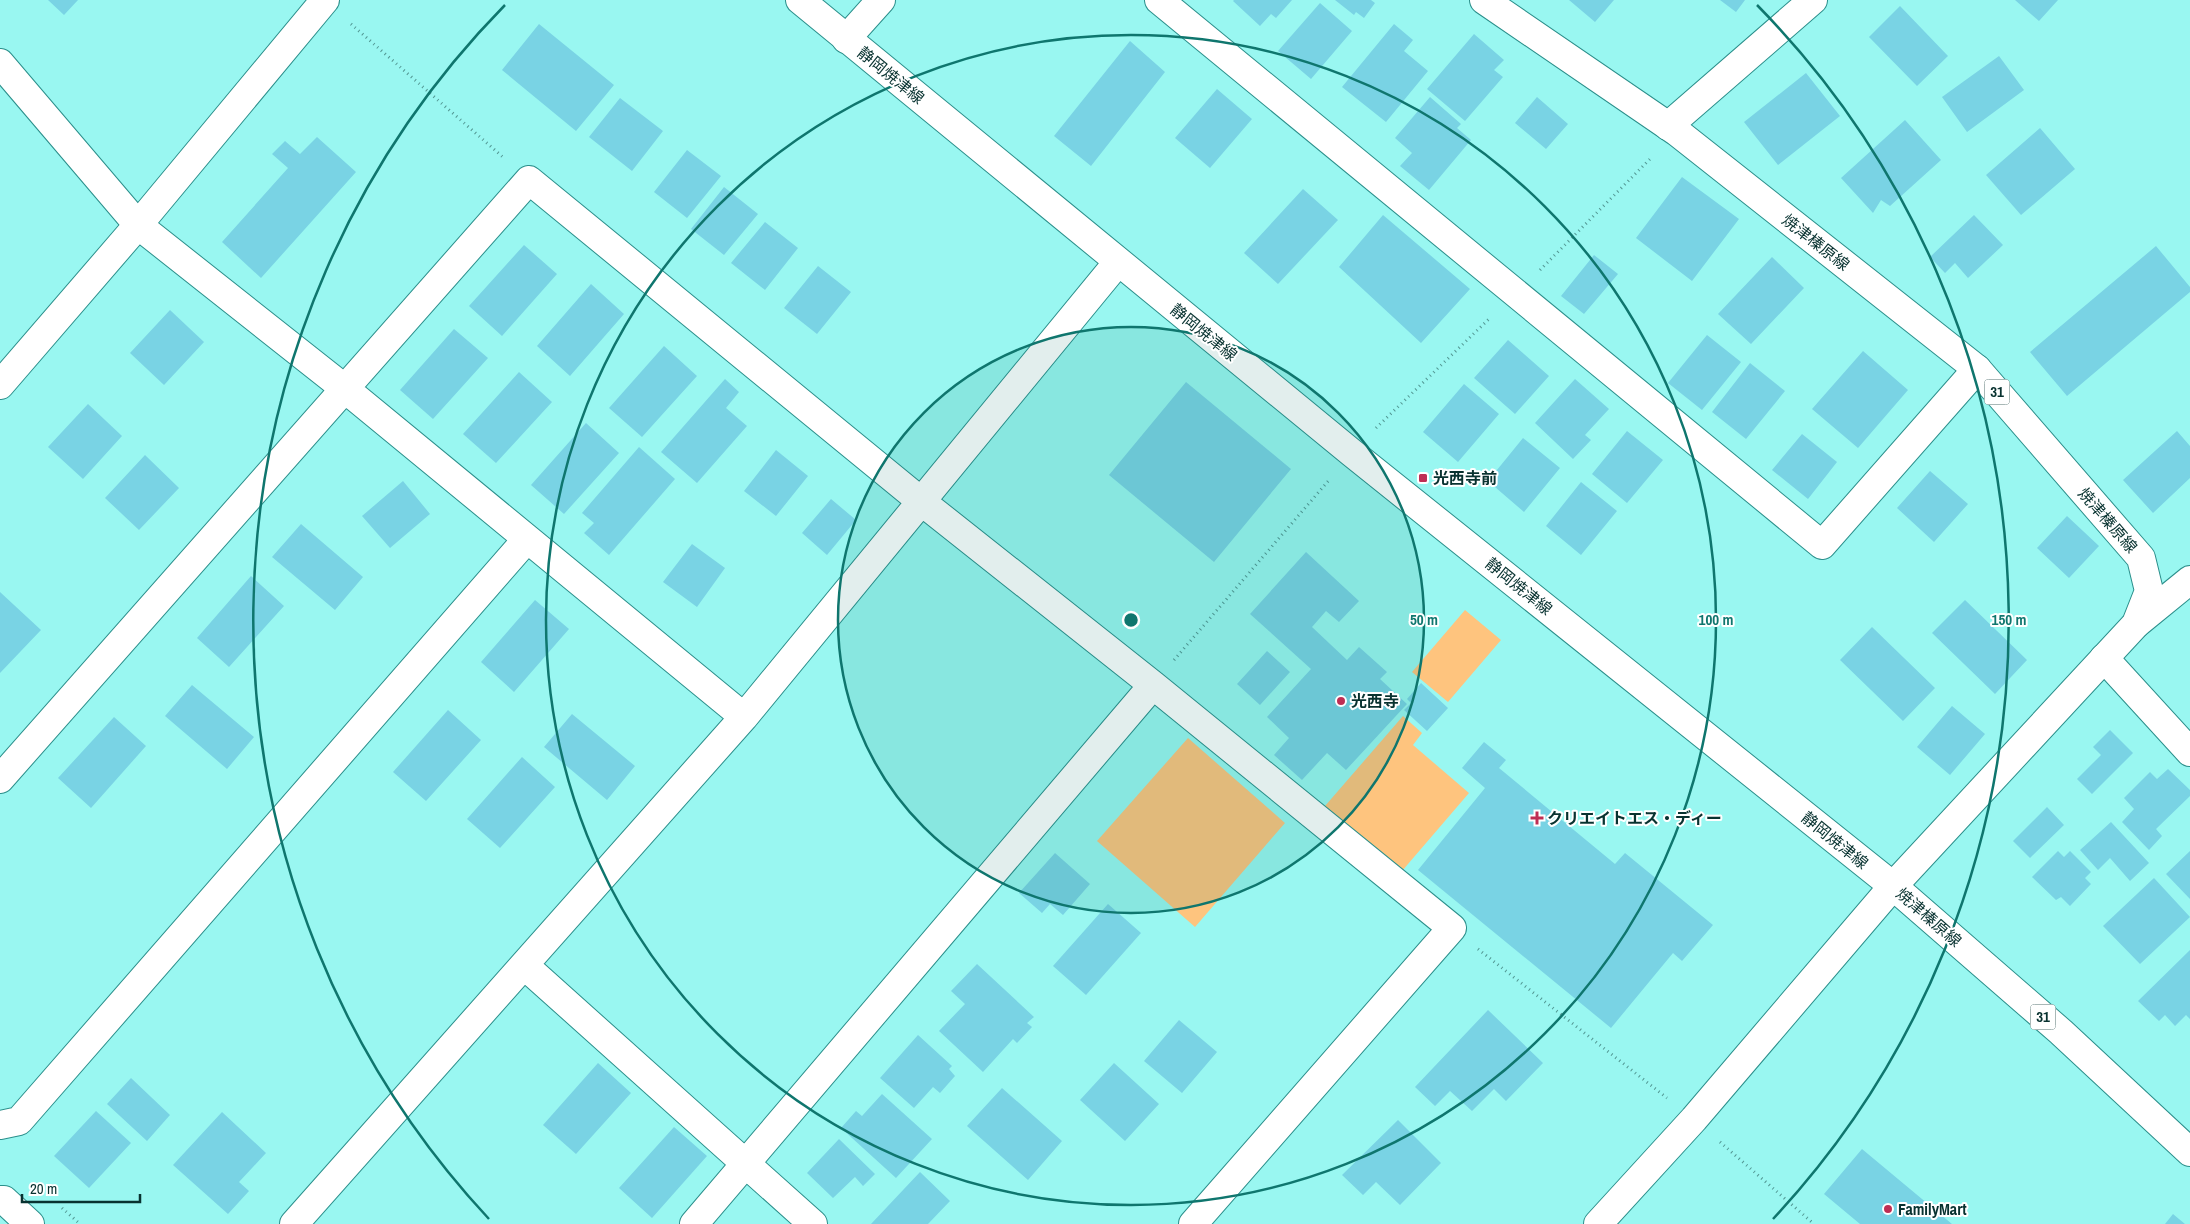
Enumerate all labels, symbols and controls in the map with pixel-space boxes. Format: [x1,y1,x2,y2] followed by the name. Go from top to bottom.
[853,41,929,109] street label: 静岡焼津線
[1778,209,1854,275] street label: 焼津榛原線
[1166,298,1242,366] street label: 静岡焼津線
[1984,380,2010,404] road number: 31
[1433,467,1497,489] place label: 光西寺前
[1417,472,1429,484] marker: 光西寺前
[2073,483,2143,557] street label: 焼津榛原線
[1481,552,1557,620] street label: 静岡焼津線
[1410,609,1438,630] text: 50 m
[1699,609,1733,630] text: 100 m
[1992,609,2026,630] text: 150 m
[1122,611,1140,629] centre of rings
[1351,690,1399,712] place label: 光西寺
[1335,695,1347,707] marker: 光西寺
[1797,806,1873,874] street label: 静岡焼津線
[1547,807,1722,829] place label: クリエイトエス・ディー
[1531,812,1543,824] marker: クリエイトエス・ディー
[1892,882,1966,952] street label: 焼津榛原線
[2030,1004,2056,1030] road number: 31
[22,1172,140,1204] scale bar
[30,1178,57,1199] text: 20 m
[1898,1198,1967,1220] place label: FamilyMart
[1882,1203,1894,1215] marker: FamilyMart

